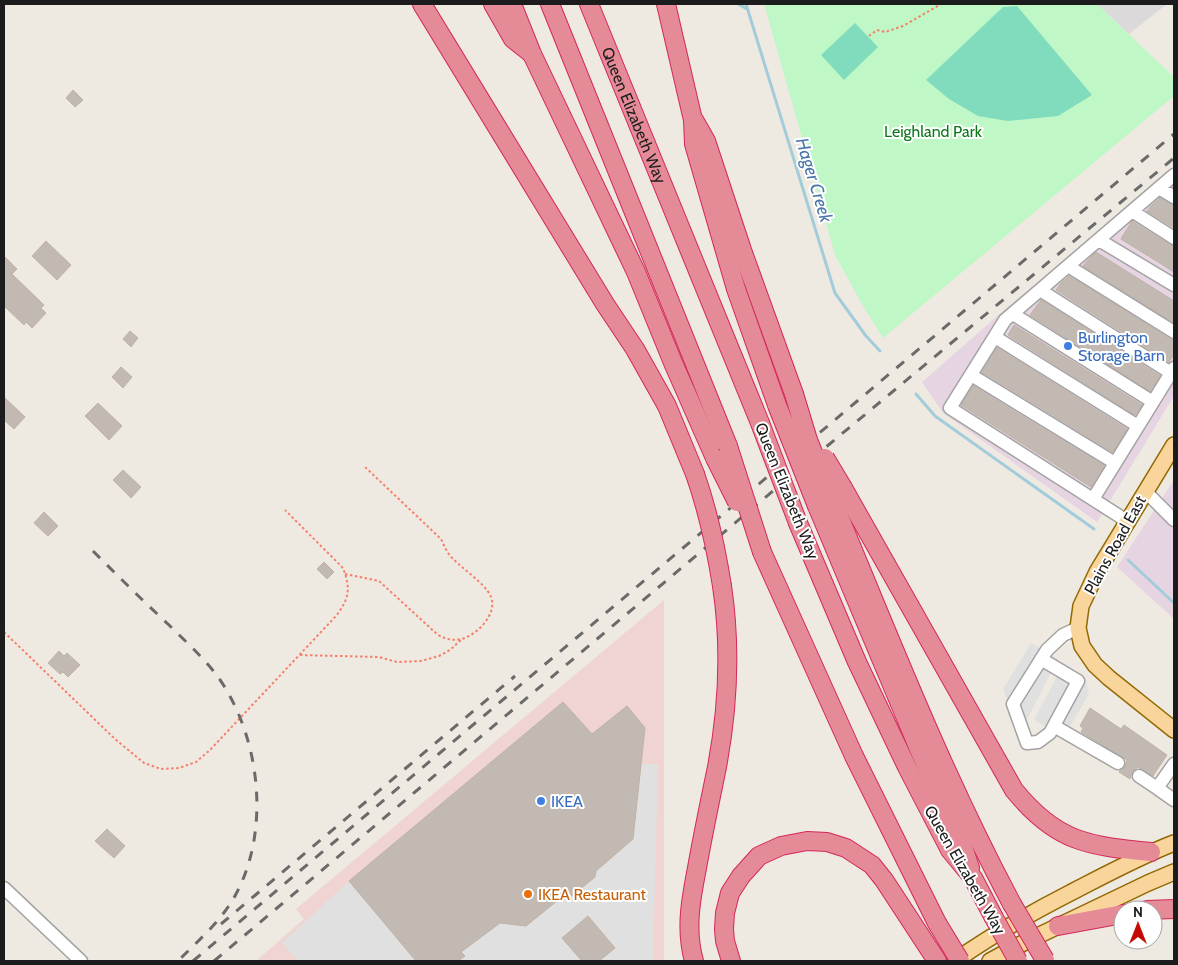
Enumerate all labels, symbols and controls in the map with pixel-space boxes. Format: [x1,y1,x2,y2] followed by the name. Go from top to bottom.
[598,44,671,186] street label: Queen Elizabeth Way
[884,122,983,141] park label: Leighland Park
[791,135,838,226] water label: Hager Creek
[1078,328,1165,365] place label: Burlington Storage Barn
[1062,340,1074,352] marker: Burlington Storage Barn
[751,420,823,562] street label: Queen Elizabeth Way
[1080,492,1150,598] street label: Plains Road East
[551,792,583,811] place label: IKEA
[535,795,547,807] marker: IKEA
[920,802,1010,938] street label: Queen Elizabeth Way
[538,885,647,904] place label: IKEA Restaurant
[522,888,534,900] marker: IKEA Restaurant
[1113,900,1163,950] north arrow
[1133,903,1143,921] text: N

